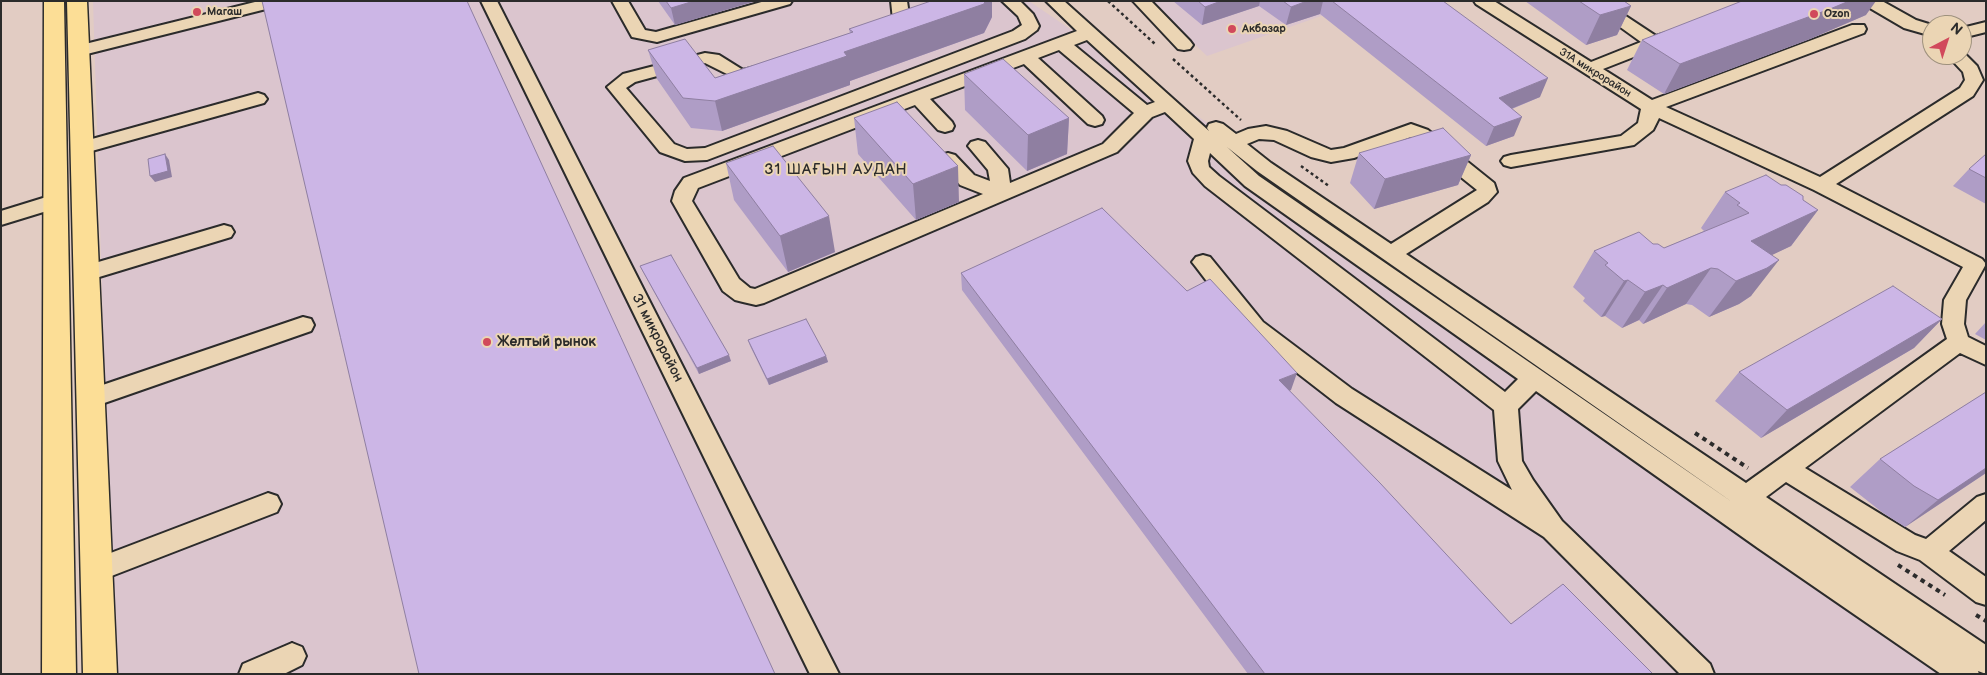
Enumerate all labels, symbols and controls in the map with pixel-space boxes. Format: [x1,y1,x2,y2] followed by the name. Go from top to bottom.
[207,5,242,19] place label: Магаш
[191,6,203,18] marker: Магаш
[1824,7,1850,21] place label: Ozon
[1808,8,1820,20] marker: Ozon
[1922,15,1972,65] north arrow
[1947,19,1966,39] text: N
[1242,22,1286,36] place label: Акбазар
[1226,23,1238,35] marker: Акбазар
[1556,45,1634,101] street label: 31А микрорайон
[763,161,909,179] district label: 31 ШАҒЫН АУДАН
[628,291,686,385] street label: 31 микрорайон
[497,334,596,350] place label: Желтый рынок
[481,336,493,348] marker: Желтый рынок

